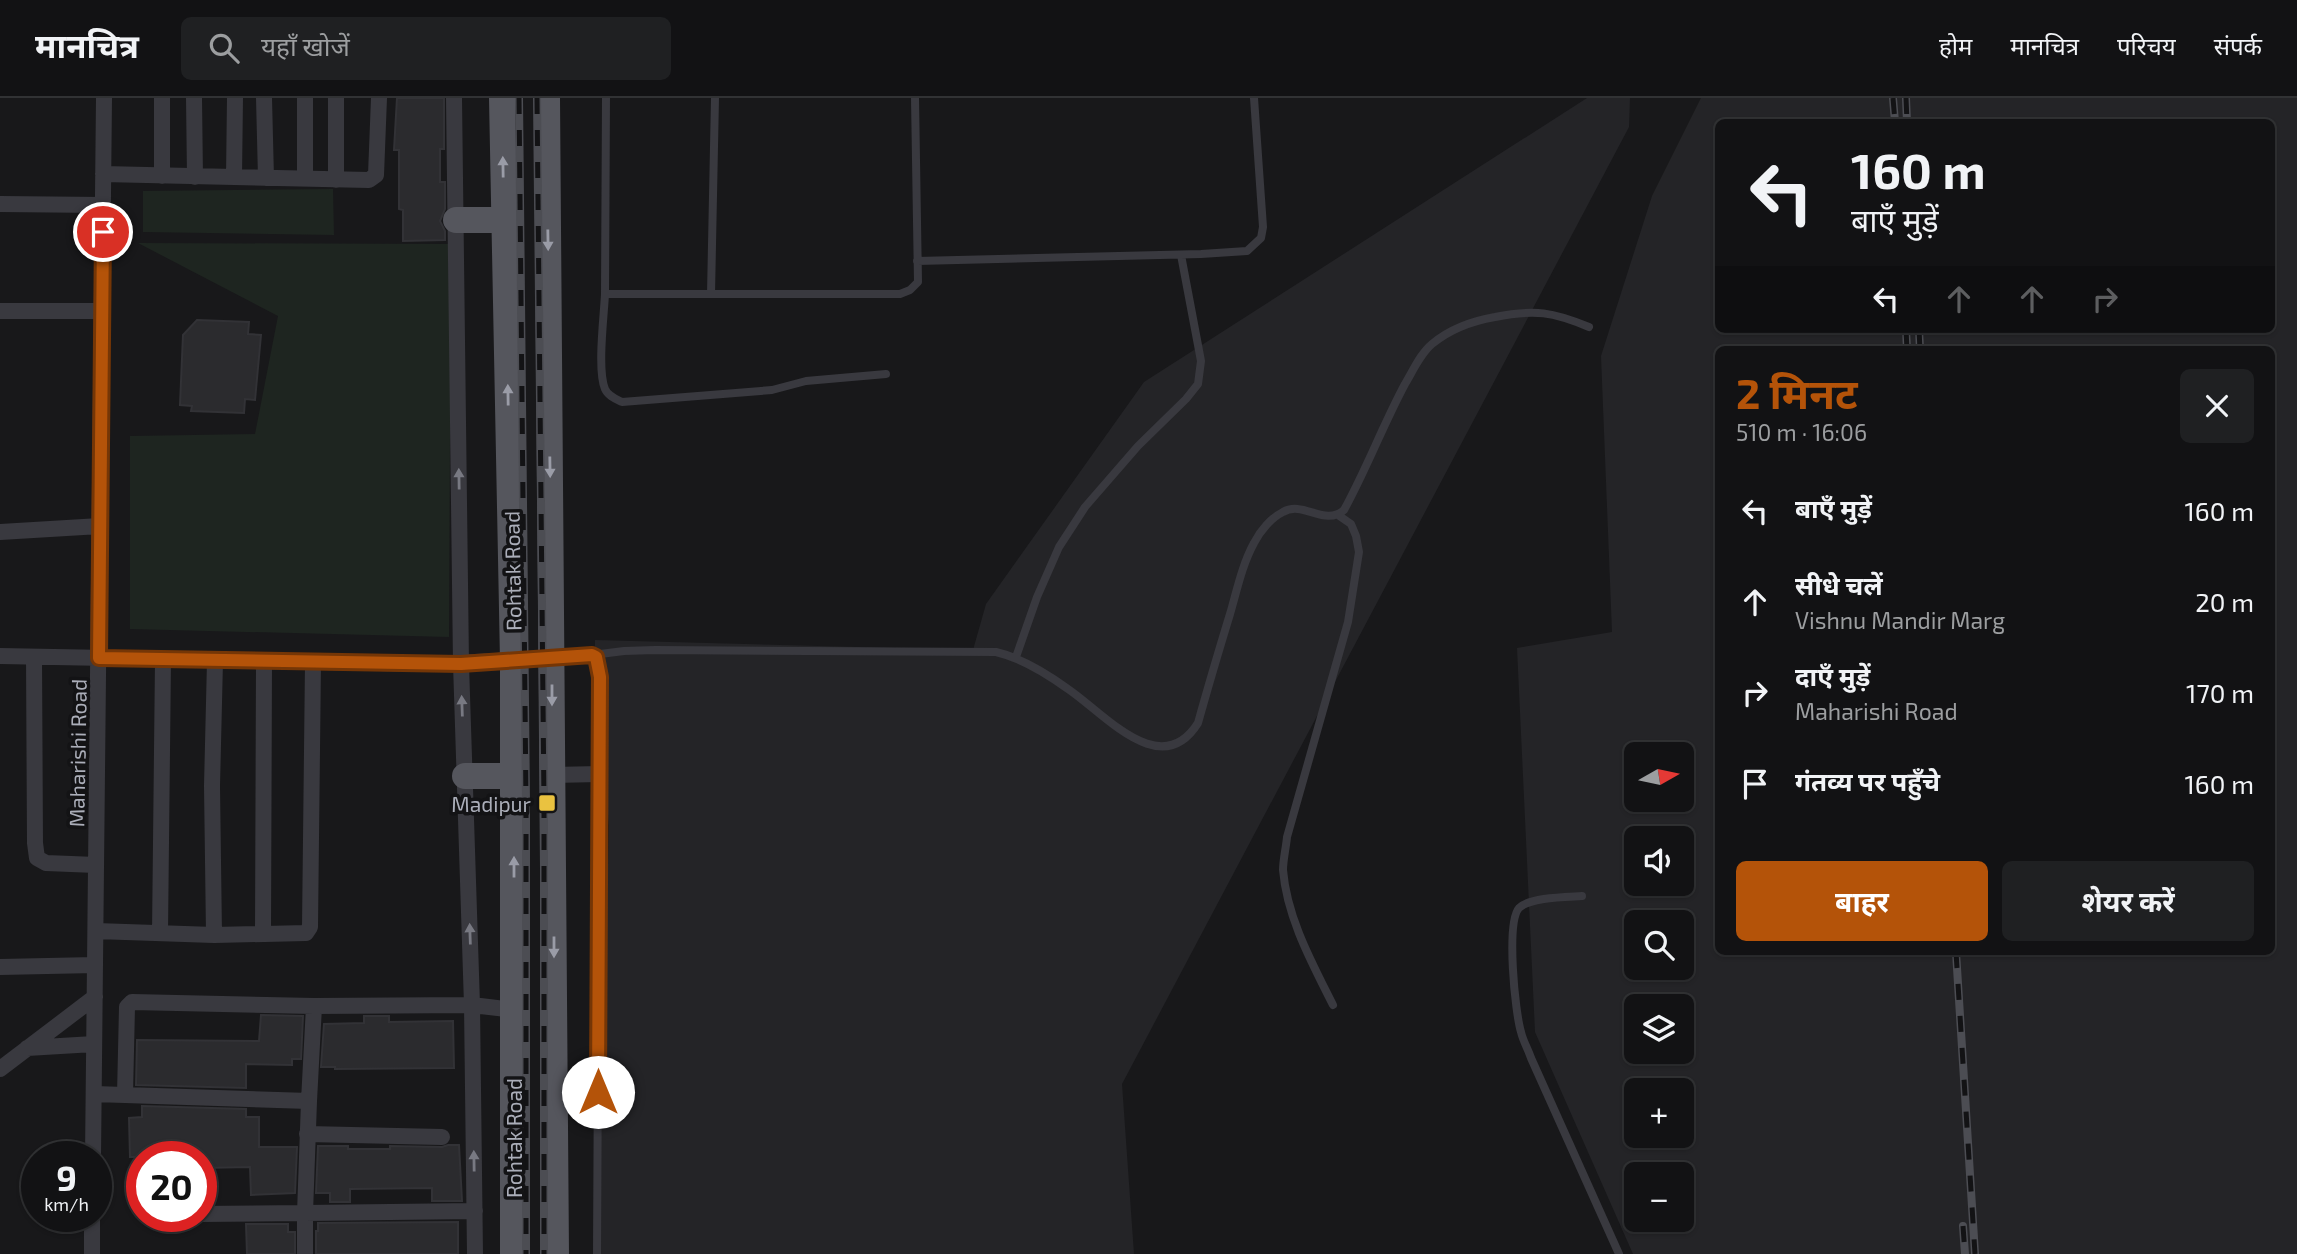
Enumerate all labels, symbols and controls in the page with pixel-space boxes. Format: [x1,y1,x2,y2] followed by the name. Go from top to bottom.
[181,17,671,80] search box
[35,25,139,65] text: मानचित्र
[205,29,243,67] icon: search
[261,30,350,61] text: यहाँ खोजें
[1939,31,1972,60] text: होम
[2010,31,2079,60] text: मानचित्र
[2117,31,2176,60] text: परिचय
[2214,31,2262,60] text: संपर्क
[1851,140,1986,199] text: 160 m
[1736,147,1827,238] icon: left
[497,156,509,178] one-way arrow
[1851,200,1939,238] text: बाएँ मुड़ें
[73,202,133,262] pin
[84,213,122,251] icon: arrive
[542,229,554,251] one-way arrow
[1867,280,1905,318] icon: left
[1940,280,1978,318] icon: ahead
[2013,280,2051,318] icon: ahead
[2086,280,2124,318] icon: right
[1736,367,1858,417] text: 2 मिनट
[2180,369,2254,443] button: close
[502,384,514,406] one-way arrow
[1736,418,1867,446] text: 510 m · 16:06
[544,456,556,478] one-way arrow
[453,468,465,490] one-way arrow
[1736,492,1774,530] icon: left
[1795,492,1872,523] text: बाएँ मुड़ें
[2185,495,2254,526] text: 160 m
[498,511,526,631] street label: Rohtak Road
[1795,569,1883,600] text: सीधे चलें
[1736,583,1774,621] icon: ahead
[2195,586,2254,617] text: 20 m
[1795,606,2005,634] text: Vishnu Mandir Marg
[1795,660,1870,691] text: दाएँ मुड़ें
[1736,674,1774,712] icon: right
[2186,677,2254,708] text: 170 m
[63,679,91,827] street label: Maharishi Road
[546,684,558,706] one-way arrow
[457,695,468,717] one-way arrow
[1795,697,1958,725] text: Maharishi Road
[1624,742,1694,812] north arrow
[1624,742,1694,1232] map controls
[1736,765,1774,803] icon: arrive
[1795,765,1940,796] text: गंतव्य पर पहुँचे
[2185,768,2254,799] text: 160 m
[451,791,532,816] place label: Madipur
[537,793,557,813] marker: Madipur
[1624,826,1694,896] button: sound
[508,856,520,878] one-way arrow
[1736,861,1988,941] button: बाहर
[2002,861,2254,941] button: शेयर करें
[1624,910,1694,980] button: search
[464,923,476,945] one-way arrow
[548,936,560,958] one-way arrow
[1624,994,1694,1064] button: layers
[561,1055,635,1129] position arrow
[501,1078,526,1198] street label: Rohtak Road
[1624,1078,1694,1148] button: +
[126,1141,217,1232] speed limit sign: 20
[469,1150,480,1172] one-way arrow
[56,1156,77,1198] text: 9
[1624,1162,1694,1232] button: −
[44,1193,89,1215] text: km/h

